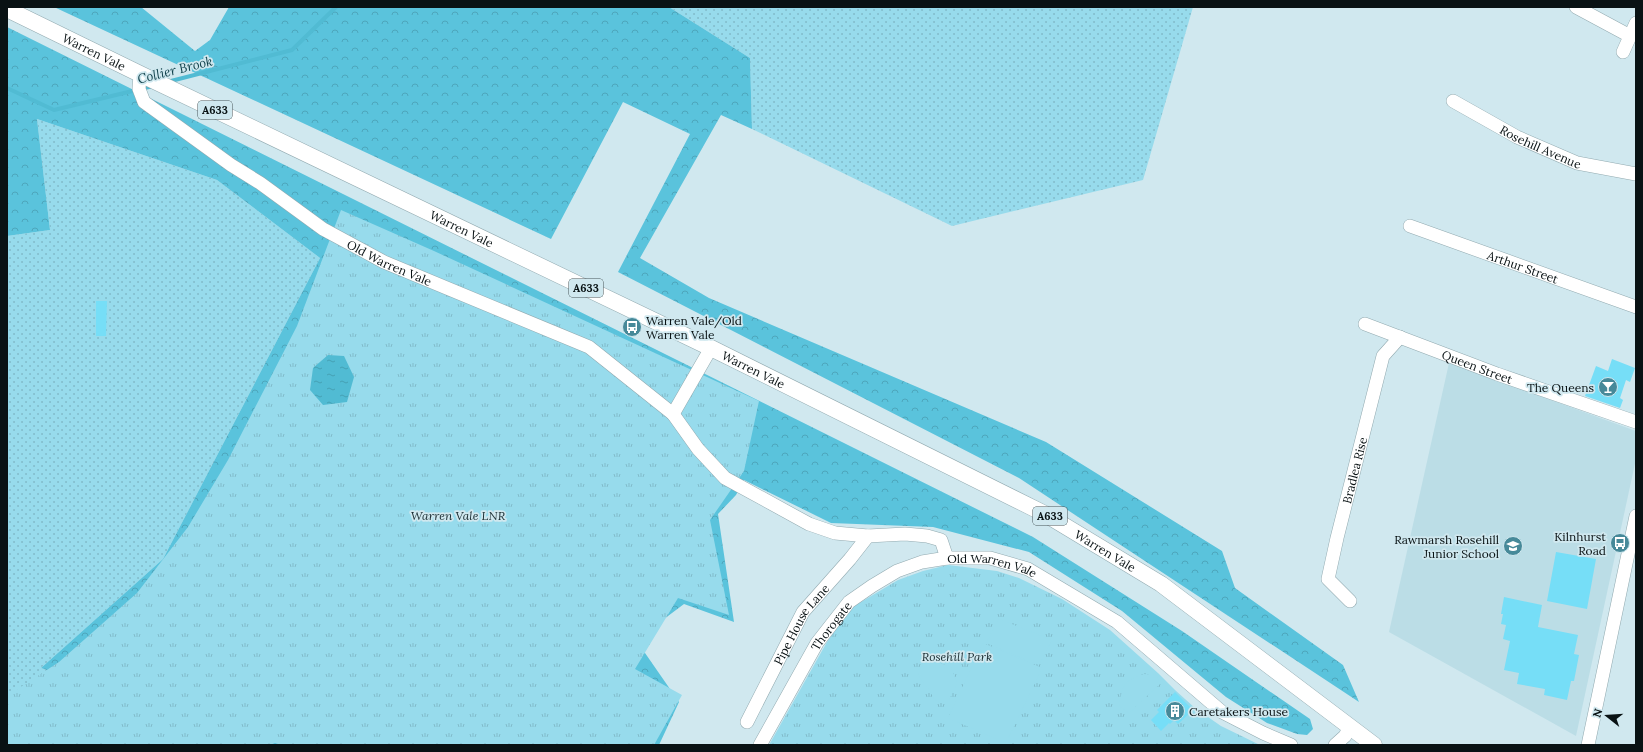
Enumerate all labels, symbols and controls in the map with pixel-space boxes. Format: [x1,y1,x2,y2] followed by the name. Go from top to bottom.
[60,30,129,74] street label: Warren Vale
[136,52,215,88] water label: Collier Brook
[198,101,232,119] road number: A633
[1497,122,1583,171] street label: Rosehill Avenue
[428,207,496,250] street label: Warren Vale
[345,236,434,289] street label: Old Warren Vale
[1485,247,1561,286] street label: Arthur Street
[569,279,603,297] road number: A633
[646,313,742,342] place label: Warren Vale/Old Warren Vale
[621,316,643,338] bus stop icon: Warren Vale/Old Warren Vale
[1440,346,1515,386] street label: Queen Street
[720,347,788,391] street label: Warren Vale
[1597,376,1619,398] bar icon: The Queens
[1527,380,1594,395] place label: The Queens
[1339,435,1370,505] street label: Bradlea Rise
[1033,507,1067,525] road number: A633
[411,508,506,523] park label: Warren Vale LNR
[1072,526,1139,575] street label: Warren Vale
[1554,529,1606,558] place label: Kilnhurst Road
[1394,532,1499,561] place label: Rawmarsh Rosehill Junior School
[1609,532,1631,554] bus stop icon: Kilnhurst Road
[1502,535,1524,557] school or university icon: Rawmarsh Rosehill Junior School
[947,550,1040,580] street label: Old Warren Vale
[770,580,832,667] street label: Pipe House Lane
[807,598,855,653] street label: Thorogate
[922,649,992,664] park label: Rosehill Park
[1587,696,1627,736] north arrow
[1164,700,1186,722] building icon: Caretakers House
[1189,704,1289,719] place label: Caretakers House
[1589,706,1606,719] text: N

